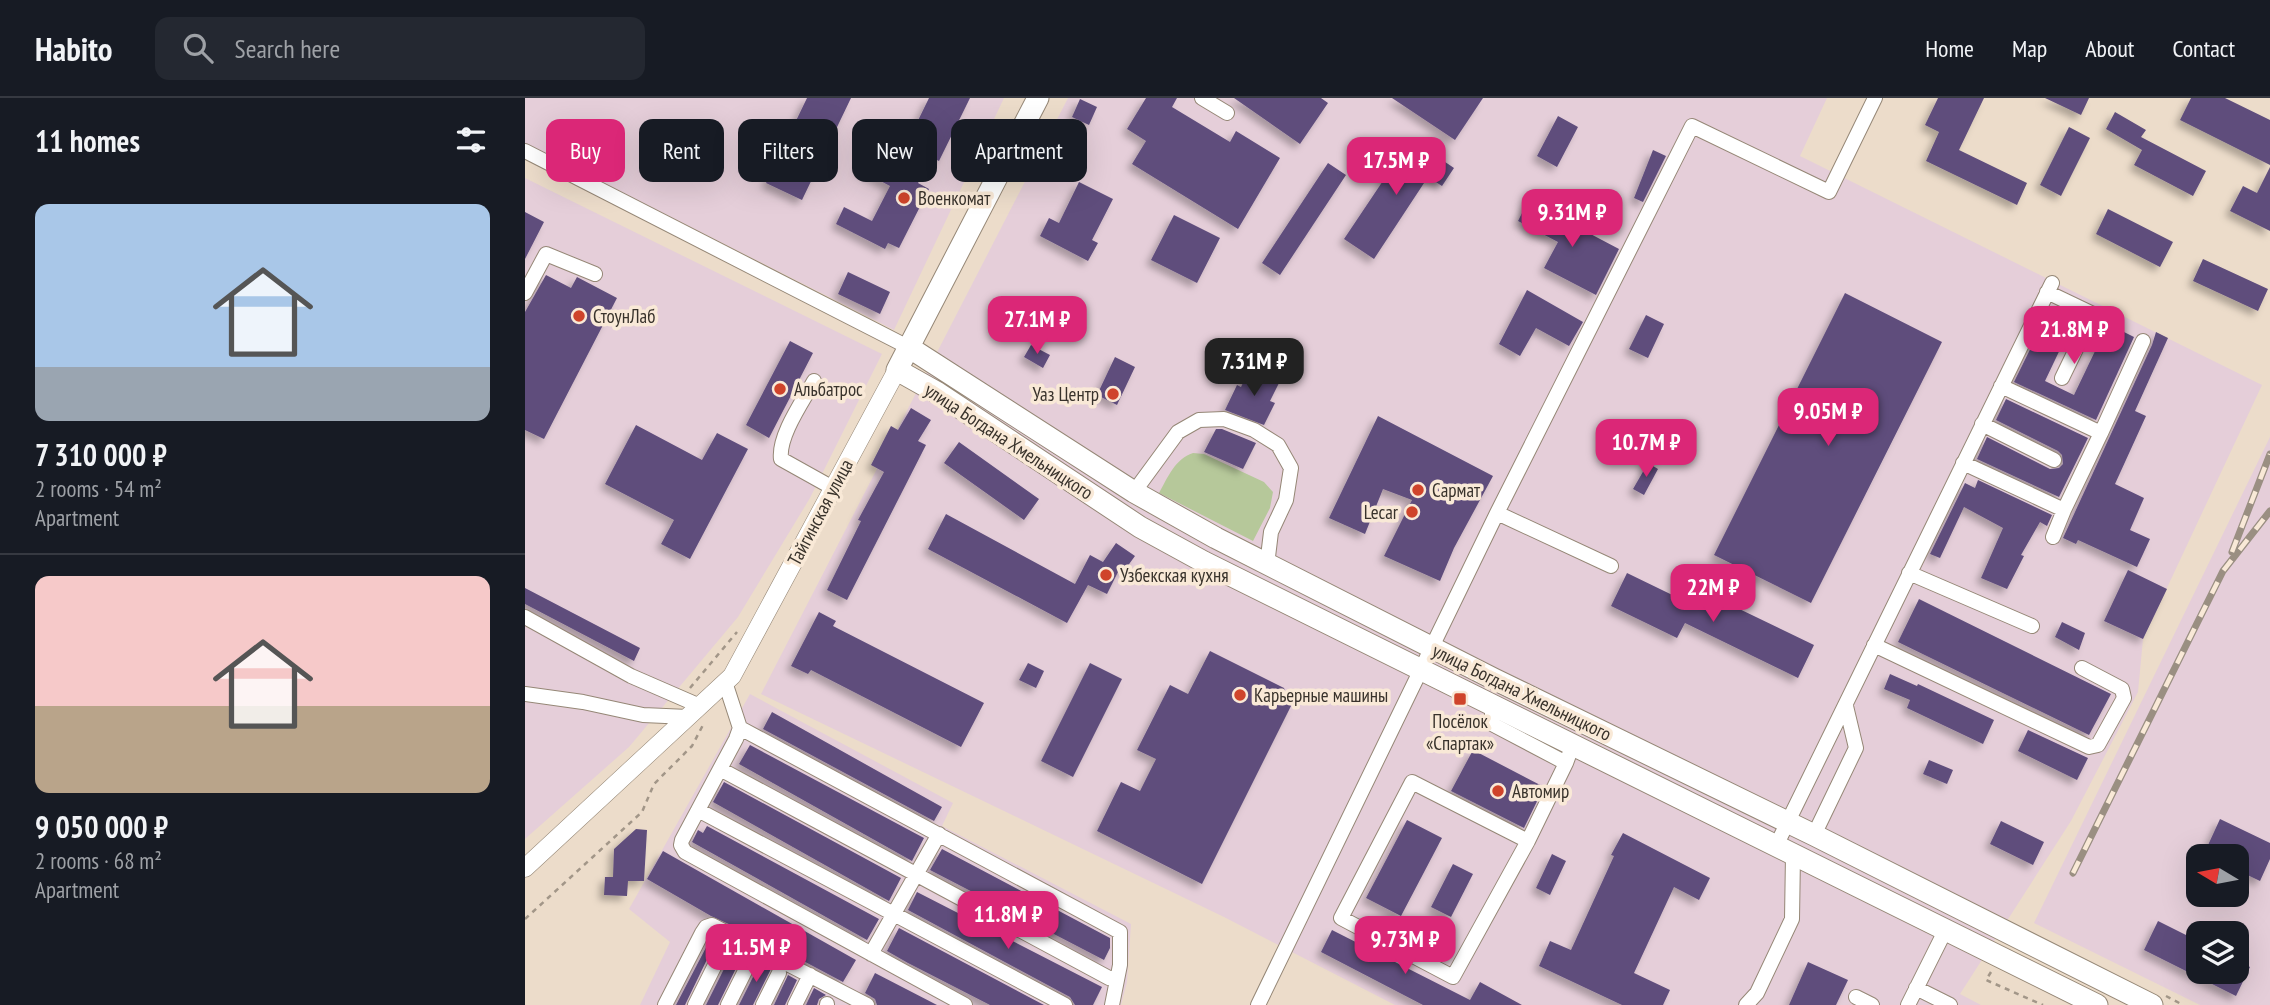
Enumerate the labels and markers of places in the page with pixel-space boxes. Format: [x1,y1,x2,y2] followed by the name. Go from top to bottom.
[1331,138,1461,197] pin: 17.5M ₽
[918,186,991,210] place label: Военкомат
[896,190,912,206] marker: Военкомат
[1507,190,1637,249] pin: 9.31M ₽
[972,296,1102,356] pin: 27.1M ₽
[593,304,655,328] place label: СтоунЛаб
[2009,306,2139,366] pin: 21.8M ₽
[571,308,587,324] marker: СтоунЛаб
[1189,338,1319,398] pin: 7.31M ₽
[794,377,863,401] place label: Альбатрос
[772,381,788,397] marker: Альбатрос
[1032,382,1099,406] place label: Уаз Центр
[1105,386,1121,402] marker: Уаз Центр
[1763,388,1893,448] pin: 9.05M ₽
[1581,420,1711,479] pin: 10.7M ₽
[1432,478,1481,502] place label: Сармат
[1410,482,1426,498] marker: Сармат
[1364,500,1399,524] place label: Lecar
[1404,504,1420,520] marker: Lecar
[1120,563,1229,587] place label: Узбекская кухня
[1664,564,1762,624] pin: 22M ₽
[1098,567,1114,583] marker: Узбекская кухня
[1254,683,1388,707] place label: Карьерные машины
[1232,687,1248,703] marker: Карьерные машины
[1452,691,1468,707] marker: Посёлок «Спартак»
[1426,709,1494,755] place label: Посёлок «Спартак»
[1512,779,1569,803] place label: Автомир
[1490,783,1506,799] marker: Автомир
[943,892,1073,951] pin: 11.8M ₽
[1340,916,1470,976] pin: 9.73M ₽
[691,924,821,984] pin: 11.5M ₽

